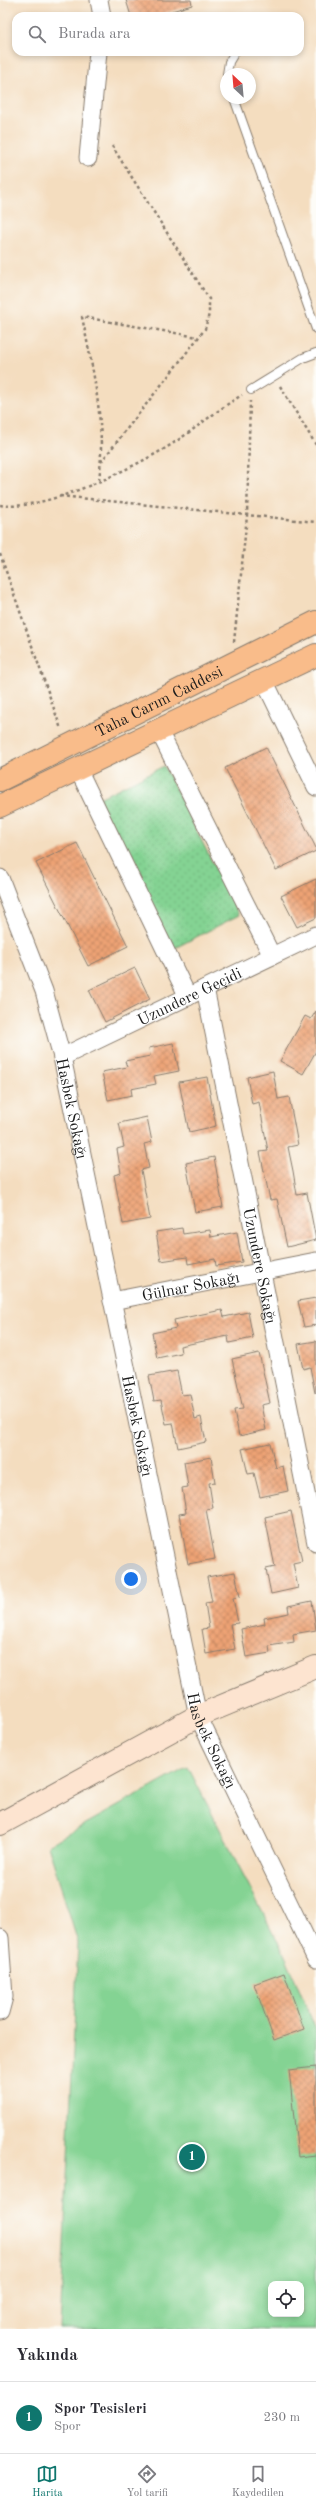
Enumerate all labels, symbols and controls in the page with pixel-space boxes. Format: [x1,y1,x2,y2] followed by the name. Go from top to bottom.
[12,12,304,56] search box
[26,23,48,45] icon: search
[58,27,130,42] text: Burada ara
[220,68,256,104] north arrow
[93,664,226,741] street label: Taha Carım Caddesi
[135,966,245,1030] street label: Uzundere Geçidi
[52,1057,89,1161] street label: Hasbek Sokağı
[239,1207,278,1325] street label: Uzundere Sokağı
[141,1270,241,1305] street label: Gülnar Sokağı
[118,1374,154,1478] street label: Hasbek Sokağı
[121,1569,141,1589] your location
[183,1691,238,1791] street label: Hasbek Sokağı
[179,2142,205,2172] pin: 1
[268,2281,304,2317] map controls
[268,2281,304,2317] button: locate
[16,2347,78,2364] text: Yakında
[54,2402,147,2417] text: Spor Tesisleri
[25,2411,33,2424] text: 1
[263,2411,300,2424] text: 230 m
[54,2420,81,2433] text: Spor
[32,2463,63,2501] tab: Harita
[127,2463,168,2501] tab: Yol tarifi
[232,2463,284,2501] tab: Kaydedilen

